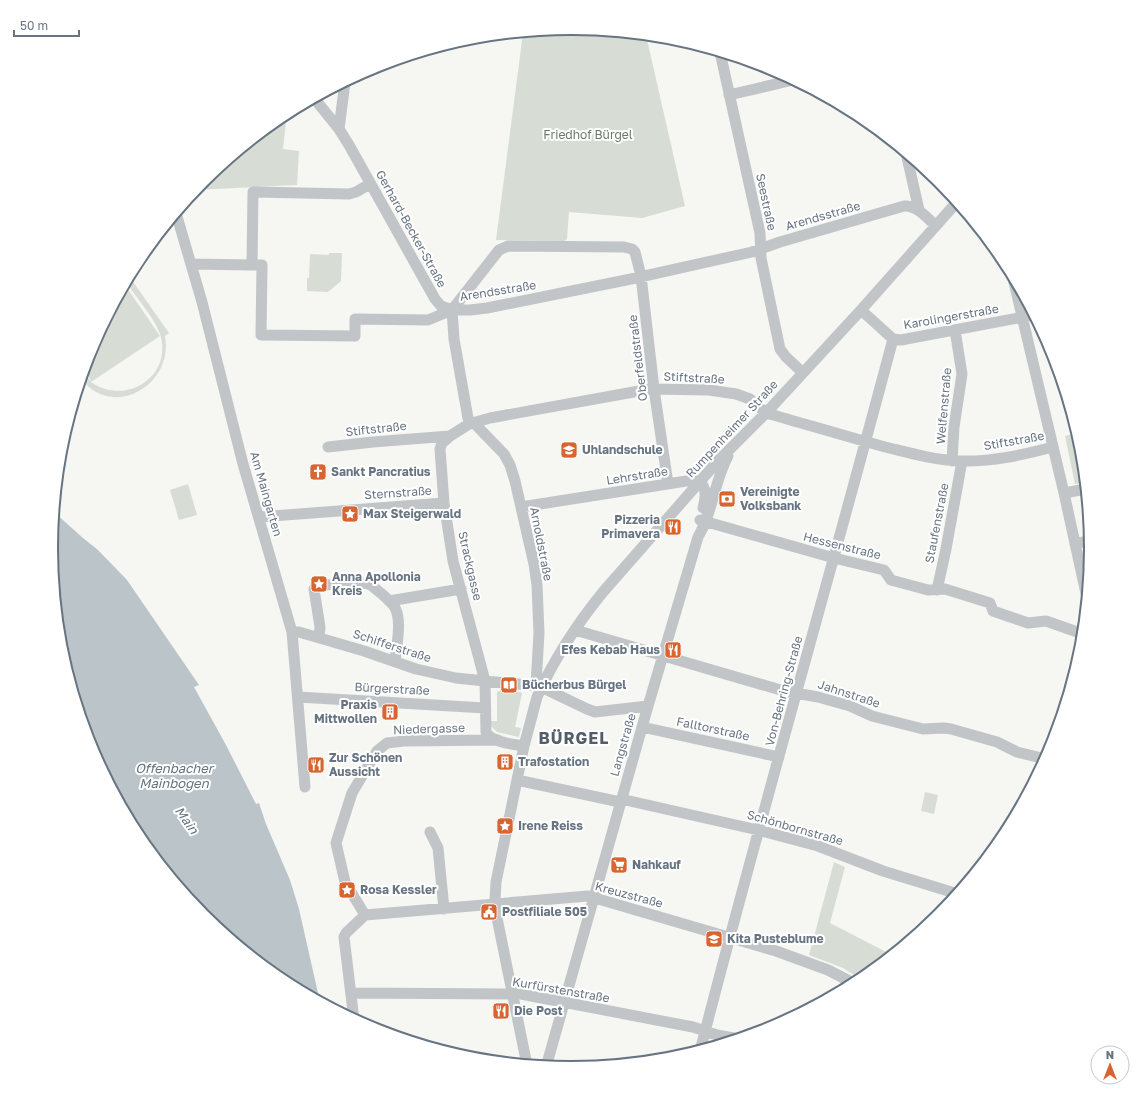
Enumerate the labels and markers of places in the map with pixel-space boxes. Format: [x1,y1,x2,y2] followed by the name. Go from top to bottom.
[559,440,579,460] school or university icon: Uhlandschule
[582,442,663,457] place label: Uhlandschule
[308,462,328,482] church icon: Sankt Pancratius
[331,464,431,479] place label: Sankt Pancratius
[740,484,801,513] place label: Vereinigte Volksbank
[717,489,737,509] bank icon: Vereinigte Volksbank
[340,504,360,524] place icon: Max Steigerwald
[363,506,461,521] place label: Max Steigerwald
[601,512,660,541] place label: Pizzeria Primavera
[663,517,683,537] restaurant icon: Pizzeria Primavera
[332,569,421,598] place label: Anna Apollonia Kreis
[309,574,329,594] place icon: Anna Apollonia Kreis
[663,640,683,660] restaurant icon: Efes Kebab Haus
[561,642,660,657] place label: Efes Kebab Haus
[499,675,519,695] library icon: Bücherbus Bürgel
[522,677,626,692] place label: Bücherbus Bürgel
[314,697,377,726] place label: Praxis Mittwollen
[380,702,400,722] building icon: Praxis Mittwollen
[329,750,402,779] place label: Zur Schönen Aussicht
[495,752,515,772] building icon: Trafostation
[518,754,589,769] place label: Trafostation
[306,755,326,775] restaurant icon: Zur Schönen Aussicht
[495,816,515,836] place icon: Irene Reiss
[518,818,583,833] place label: Irene Reiss
[609,855,629,875] supermarket icon: Nahkauf
[632,857,681,872] place label: Nahkauf
[337,880,357,900] place icon: Rosa Kessler
[360,882,437,897] place label: Rosa Kessler
[479,902,499,922] public building icon: Postfiliale 505
[502,904,587,919] place label: Postfiliale 505
[704,929,724,949] school or university icon: Kita Pusteblume
[727,931,824,946] place label: Kita Pusteblume
[491,1001,511,1021] restaurant icon: Die Post
[514,1003,563,1018] place label: Die Post

